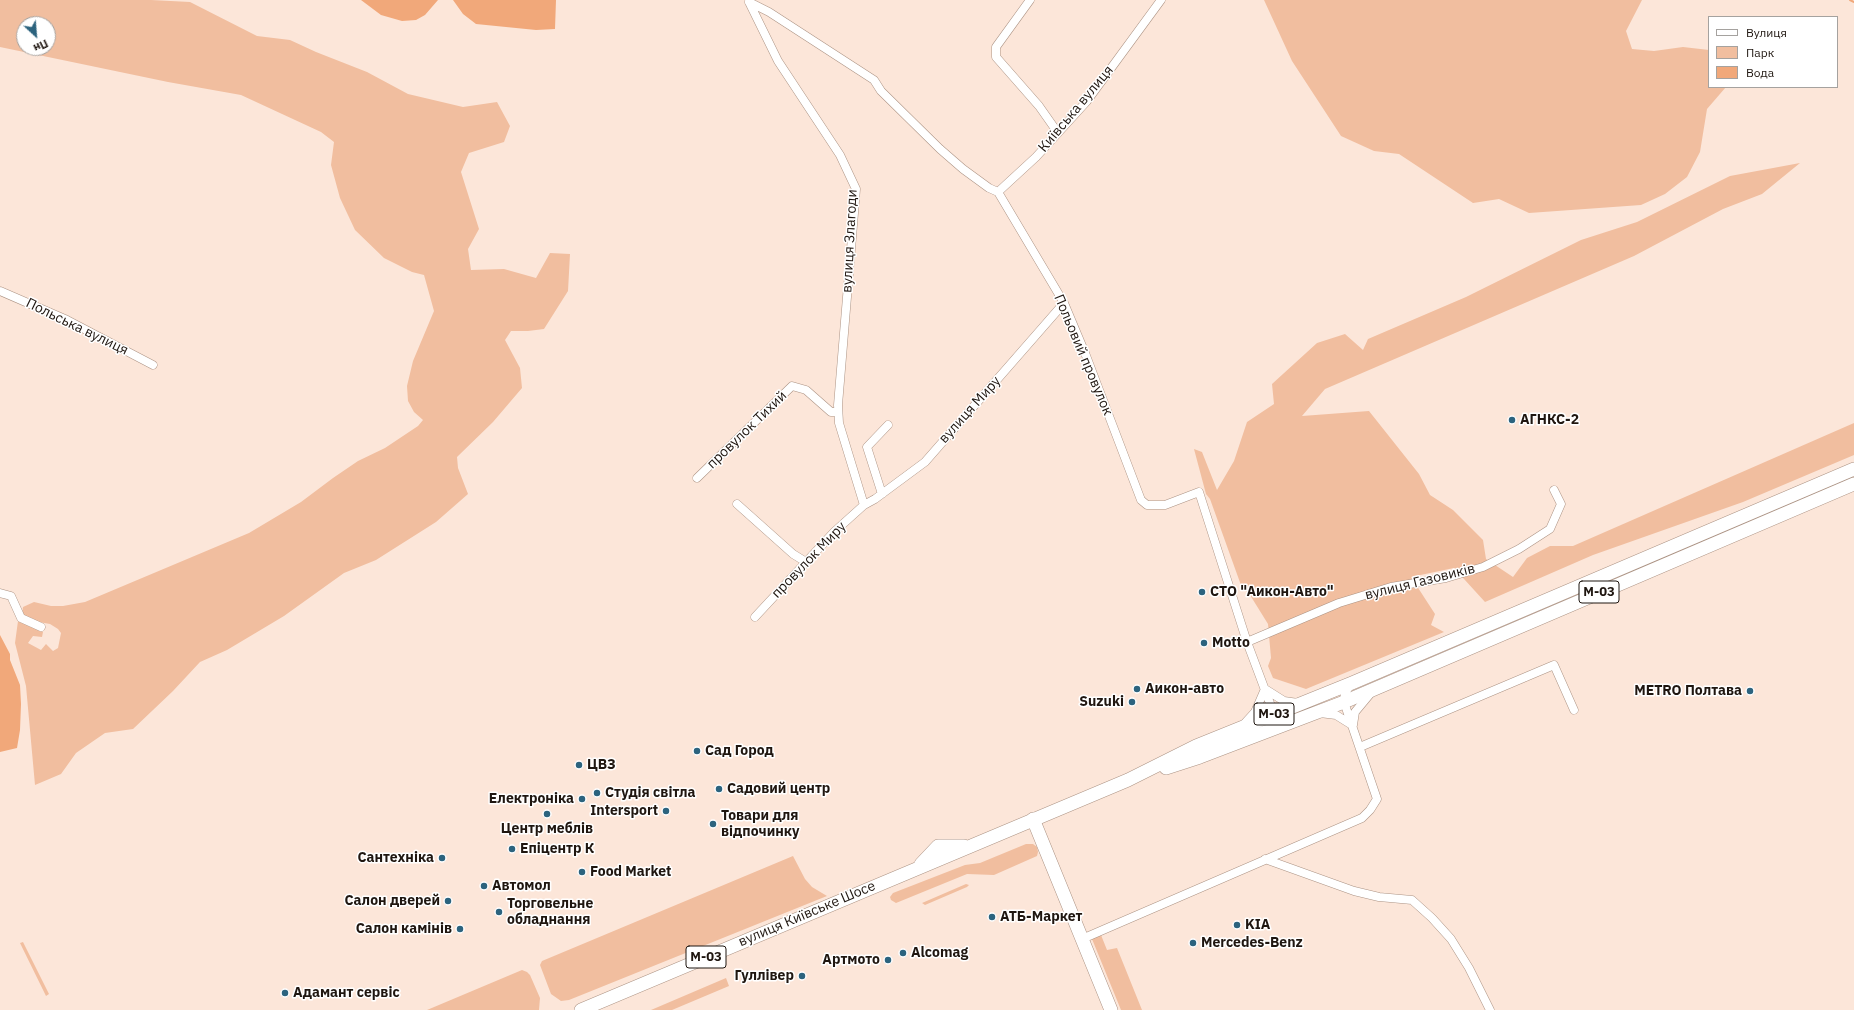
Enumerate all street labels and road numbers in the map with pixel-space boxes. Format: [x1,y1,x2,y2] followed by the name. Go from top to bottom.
[1035,62,1117,156] street label: Київська вулиця
[839,189,861,293] street label: вулиця Злагоди
[1050,292,1116,418] street label: Польовий провулок
[23,295,131,359] street label: Польська вулиця
[936,373,1004,447] street label: вулиця Миру
[704,388,790,472] street label: провулок Тихий
[768,518,850,602] street label: провулок Миру
[1363,560,1477,604] street label: вулиця Газовиків
[1579,581,1619,603] road number: М-03
[1254,703,1294,725] road number: М-03
[736,878,878,950] street label: вулиця Київське Шосе
[686,946,726,968] road number: М-03

